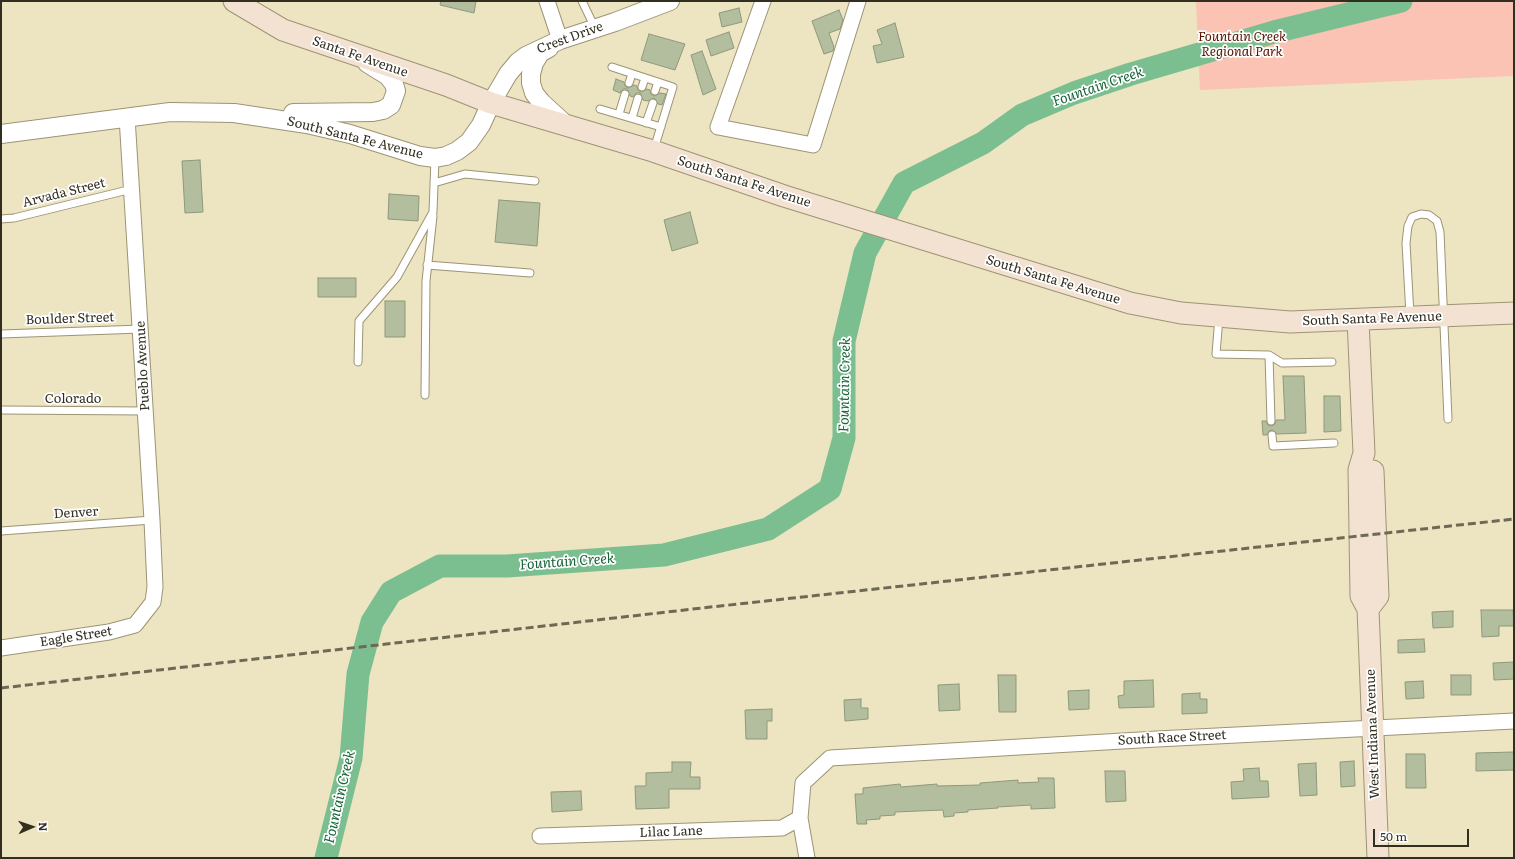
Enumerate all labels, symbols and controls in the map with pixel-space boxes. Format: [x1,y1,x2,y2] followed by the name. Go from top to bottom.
[535,19,605,57] street label: Crest Drive
[1198,29,1286,60] park label: Fountain Creek Regional Park
[310,33,410,81] street label: Santa Fe Avenue
[1050,64,1146,110] water label: Fountain Creek
[285,114,425,162] street label: South Santa Fe Avenue
[675,153,813,211] street label: South Santa Fe Avenue
[21,175,107,211] street label: Arvada Street
[984,252,1122,308] street label: South Santa Fe Avenue
[1302,309,1442,329] street label: South Santa Fe Avenue
[25,310,115,328] street label: Boulder Street
[133,321,153,411] street label: Pueblo Avenue
[836,337,854,433] water label: Fountain Creek
[45,391,101,407] street label: Colorado
[53,504,99,522] street label: Denver
[519,550,615,574] water label: Fountain Creek
[39,624,113,650] street label: Eagle Street
[1363,669,1383,799] street label: West Indiana Avenue
[1117,727,1227,749] street label: South Race Street
[321,749,359,845] water label: Fountain Creek
[12,807,52,847] north arrow
[1375,821,1471,847] scale bar
[36,822,52,831] text: N
[639,823,703,841] street label: Lilac Lane
[1380,827,1407,845] text: 50 m

